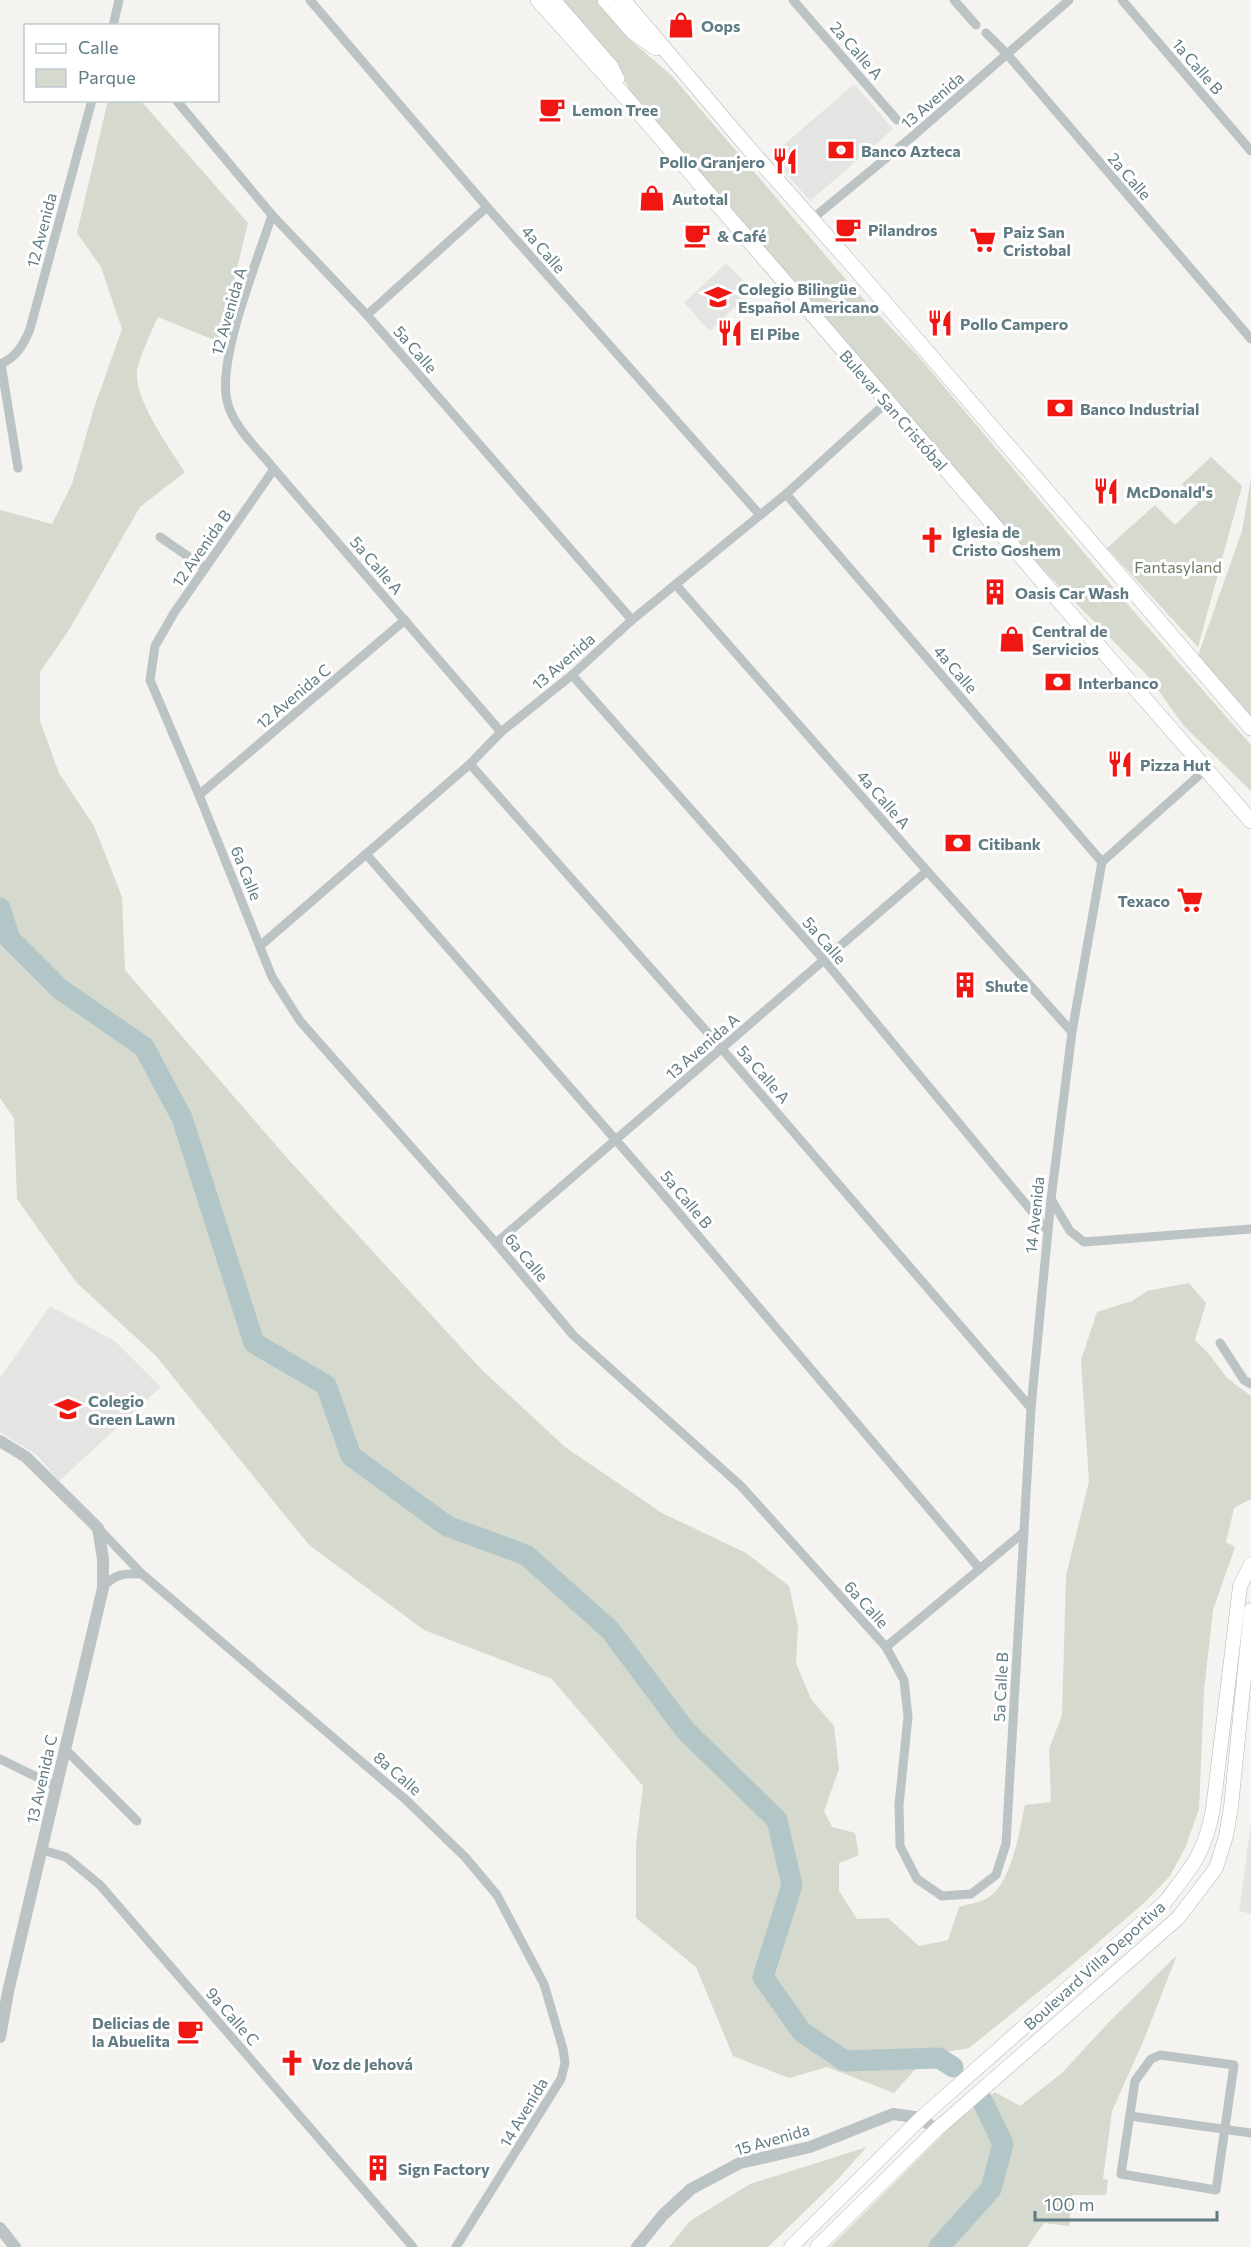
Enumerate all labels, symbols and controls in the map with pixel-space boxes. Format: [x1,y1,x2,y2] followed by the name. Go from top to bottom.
[666,10,696,40] shop icon: Oops
[701,16,740,35] place label: Oops
[827,17,887,83] street label: 2a Calle A
[24,24,219,102] legend
[1169,34,1227,98] street label: 1a Calle B
[78,36,118,58] text: Calle
[78,66,136,88] text: Parque
[897,68,967,132] street label: 13 Avenida
[537,94,567,124] cafe icon: Lemon Tree
[572,100,658,119] place label: Lemon Tree
[826,135,856,165] bank icon: Banco Azteca
[861,141,961,160] place label: Banco Azteca
[770,146,800,176] restaurant icon: Pollo Granjero
[1104,149,1156,203] street label: 2a Calle
[659,152,765,171] place label: Pollo Granjero
[637,183,667,213] shop icon: Autotal
[672,189,728,208] place label: Autotal
[22,191,60,269] street label: 12 Avenida
[833,214,863,244] cafe icon: Pilandros
[682,220,712,250] cafe icon: & Café
[868,220,937,239] place label: Pilandros
[518,221,570,277] street label: 4a Calle
[1003,222,1071,259] place label: Paiz San Cristobal
[968,225,998,255] supermarket icon: Paiz San Cristobal
[717,226,766,245] place label: & Café
[206,265,250,357] street label: 12 Avenida A
[738,279,879,316] place label: Colegio Bilingüe Español Americano
[703,282,733,312] school or university icon: Colegio Bilingüe Español Americano
[925,308,955,338] restaurant icon: Pollo Campero
[960,314,1069,333] place label: Pollo Campero
[715,318,745,348] restaurant icon: El Pibe
[390,321,442,377] street label: 5a Calle
[750,324,800,343] place label: El Pibe
[836,346,952,474] street label: Bulevar San Cristóbal
[1045,393,1075,423] bank icon: Banco Industrial
[1080,399,1199,418] place label: Banco Industrial
[1091,476,1121,506] restaurant icon: McDonald's
[1126,482,1213,501] place label: McDonald's
[167,506,235,590] street label: 12 Avenida B
[952,522,1061,559] place label: Iglesia de Cristo Goshem
[917,525,947,555] church icon: Iglesia de Cristo Goshem
[347,532,407,598] street label: 5a Calle A
[1134,557,1222,576] park label: Fantasyland
[980,577,1010,607] building icon: Oasis Car Wash
[1015,583,1129,602] place label: Oasis Car Wash
[1032,621,1107,658] place label: Central de Servicios
[997,624,1027,654] shop icon: Central de Servicios
[528,629,598,693] street label: 13 Avenida
[930,641,982,697] street label: 4a Calle
[252,660,334,732] street label: 12 Avenida C
[1043,667,1073,697] bank icon: Interbanco
[1078,673,1159,692] place label: Interbanco
[1105,749,1135,779] restaurant icon: Pizza Hut
[1140,755,1211,774] place label: Pizza Hut
[854,766,914,832] street label: 4a Calle A
[943,828,973,858] bank icon: Citibank
[978,834,1042,853] place label: Citibank
[228,843,266,903] street label: 6a Calle
[1175,885,1205,915] supermarket icon: Texaco
[1118,891,1170,910] place label: Texaco
[799,912,851,968] street label: 5a Calle
[950,970,980,1000] building icon: Shute
[985,976,1028,995] place label: Shute
[661,1009,743,1083] street label: 13 Avenida A
[734,1041,794,1107] street label: 5a Calle A
[657,1166,717,1232] street label: 5a Calle B
[1021,1176,1047,1254] street label: 14 Avenida
[501,1229,553,1285] street label: 6a Calle
[88,1391,175,1428] place label: Colegio Green Lawn
[53,1394,83,1424] school or university icon: Colegio Green Lawn
[841,1576,893,1632] street label: 6a Calle
[989,1652,1011,1722] street label: 5a Calle B
[22,1733,60,1825] street label: 13 Avenida C
[370,1747,426,1799] street label: 8a Calle
[1020,1897,1168,2033] street label: Boulevard Villa Deportiva
[203,1983,264,2049] street label: 9a Calle C
[92,2013,170,2050] place label: Delicias de la Abuelita
[175,2016,205,2046] cafe icon: Delicias de la Abuelita
[277,2048,307,2078] church icon: Voz de Jehová
[312,2054,413,2073] place label: Voz de Jehová
[495,2074,551,2150] street label: 14 Avenida
[732,2119,812,2159] street label: 15 Avenida
[363,2153,393,2183] building icon: Sign Factory
[398,2159,490,2178] place label: Sign Factory
[1035,2184,1216,2222] scale bar
[1044,2193,1094,2215] text: 100 m

